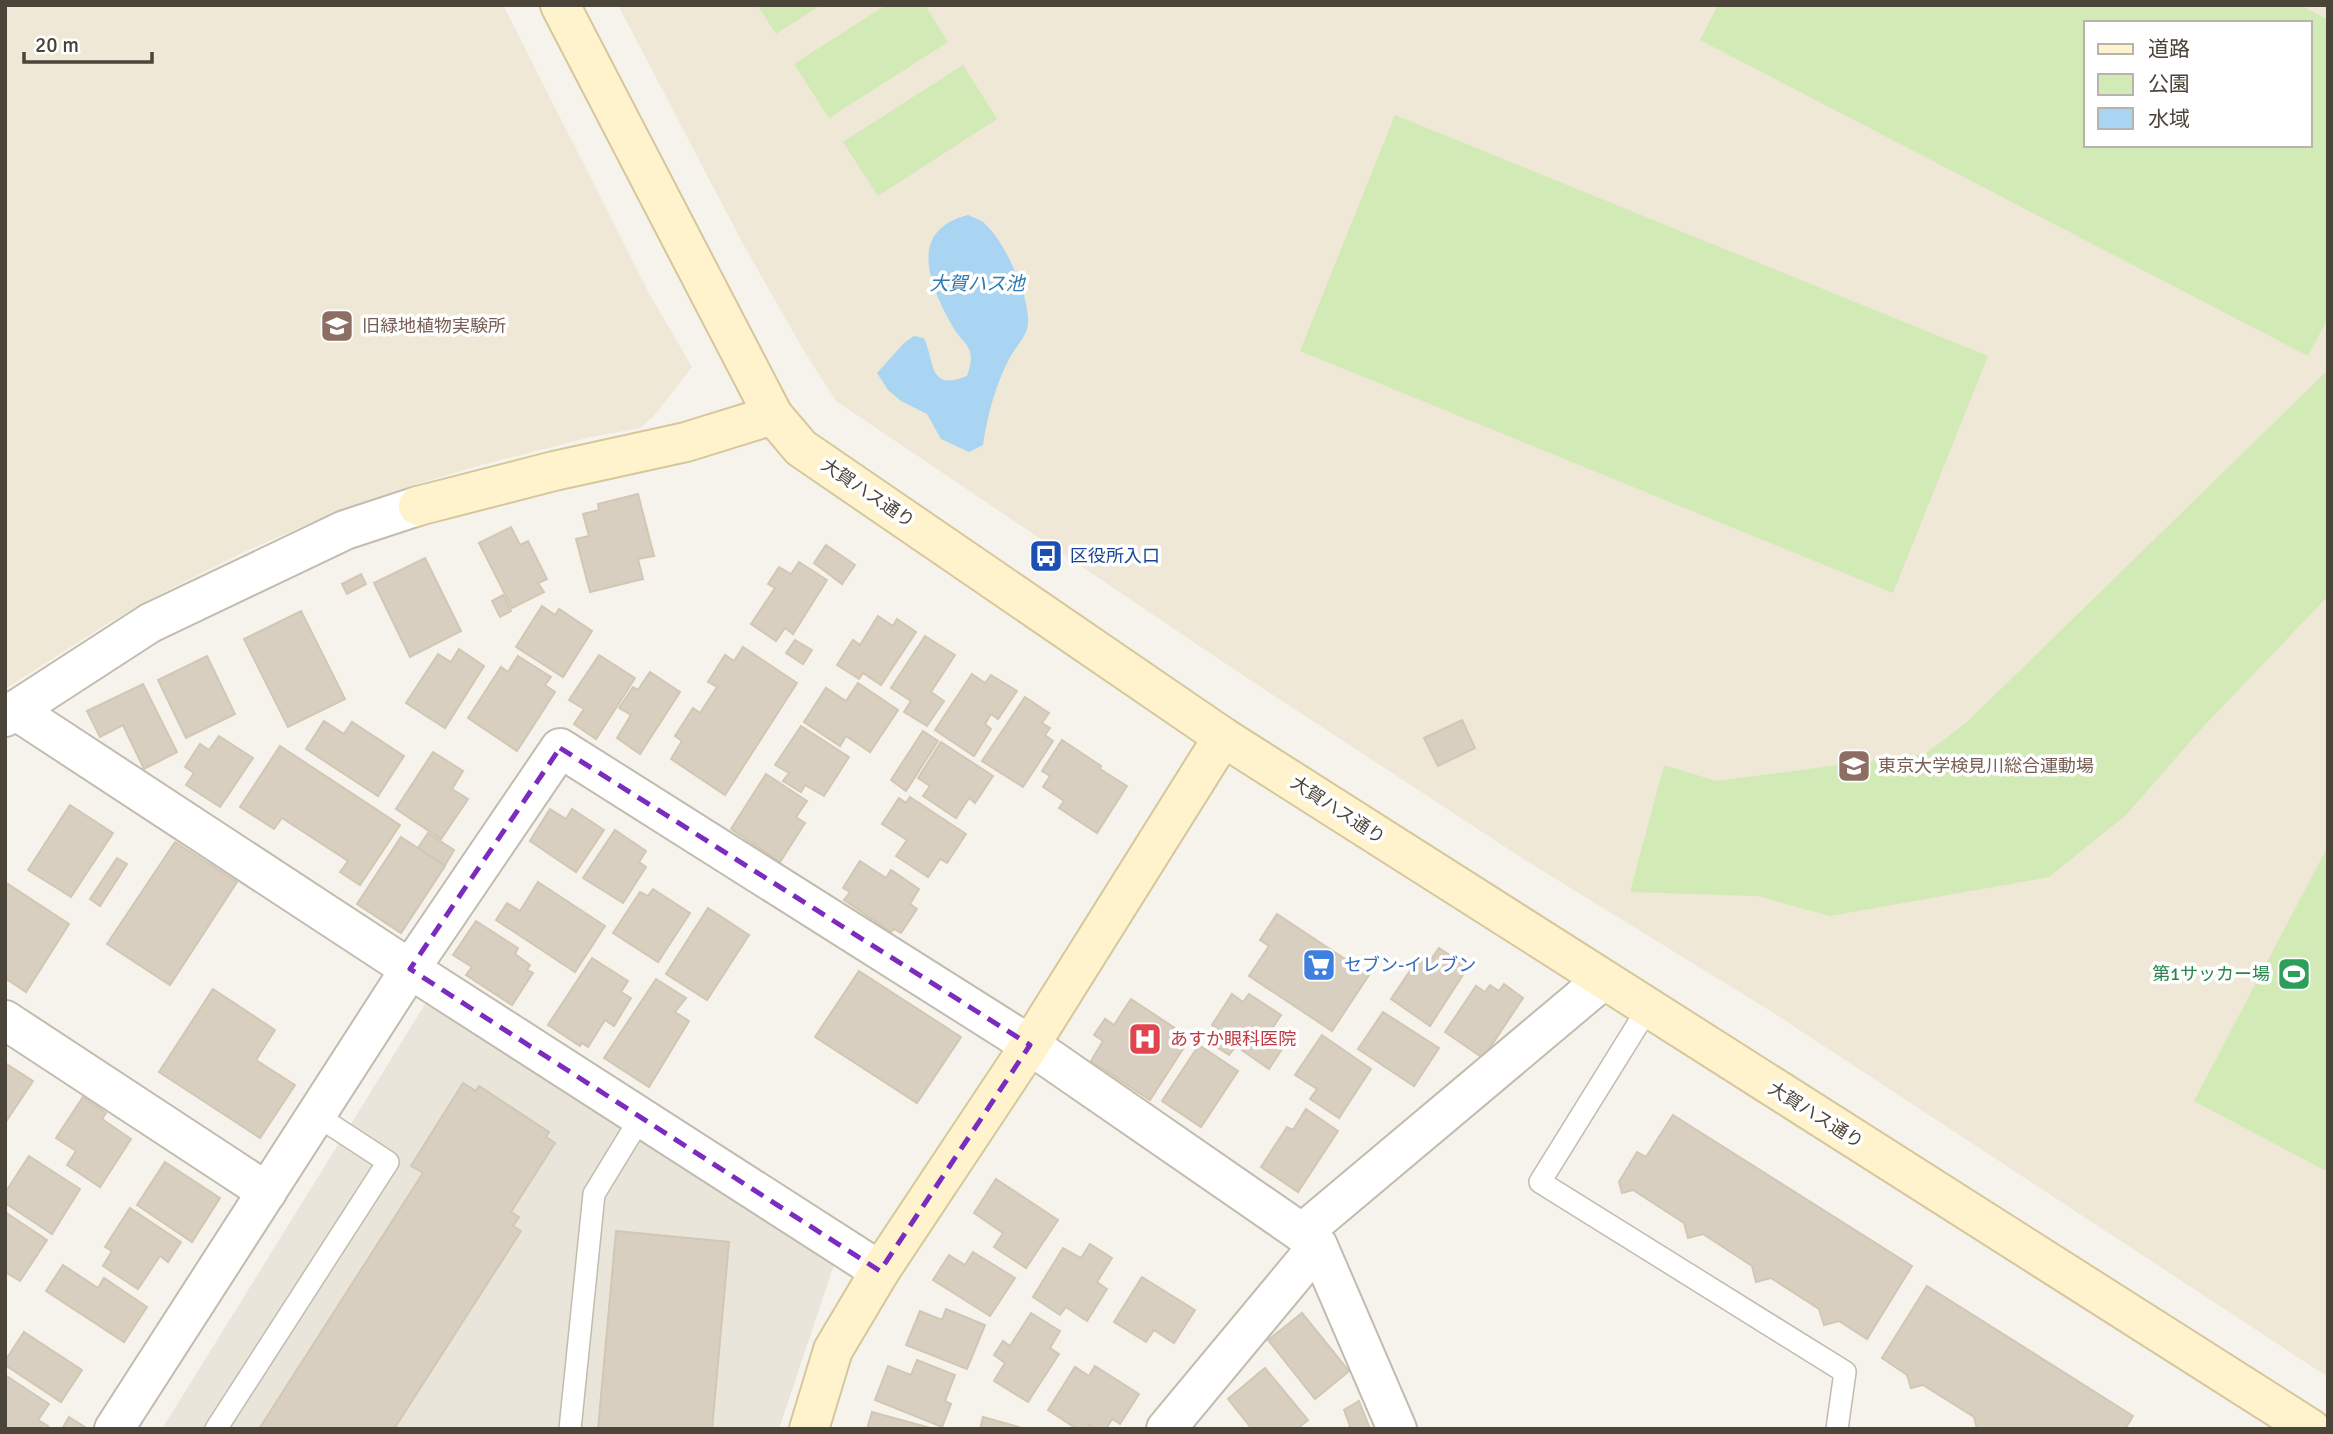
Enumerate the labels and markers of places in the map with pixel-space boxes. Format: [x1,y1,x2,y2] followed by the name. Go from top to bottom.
[318,307,356,345] school or university icon: 旧緑地植物実験所
[362,315,506,337] place label: 旧緑地植物実験所
[1027,537,1065,575] bus stop icon: 区役所入口
[1070,545,1160,567] place label: 区役所入口
[1835,747,1873,785] school or university icon: 東京大学検見川総合運動場
[1878,755,2094,777] place label: 東京大学検見川総合運動場
[1300,946,1338,984] supermarket icon: セブン-イレブン
[1344,954,1476,976] place label: セブン-イレブン
[2275,955,2313,993] sports icon: 第1サッカー場
[2152,963,2270,985] place label: 第1サッカー場
[1126,1020,1164,1058] hospital icon: あすか眼科医院
[1170,1028,1296,1050] place label: あすか眼科医院

